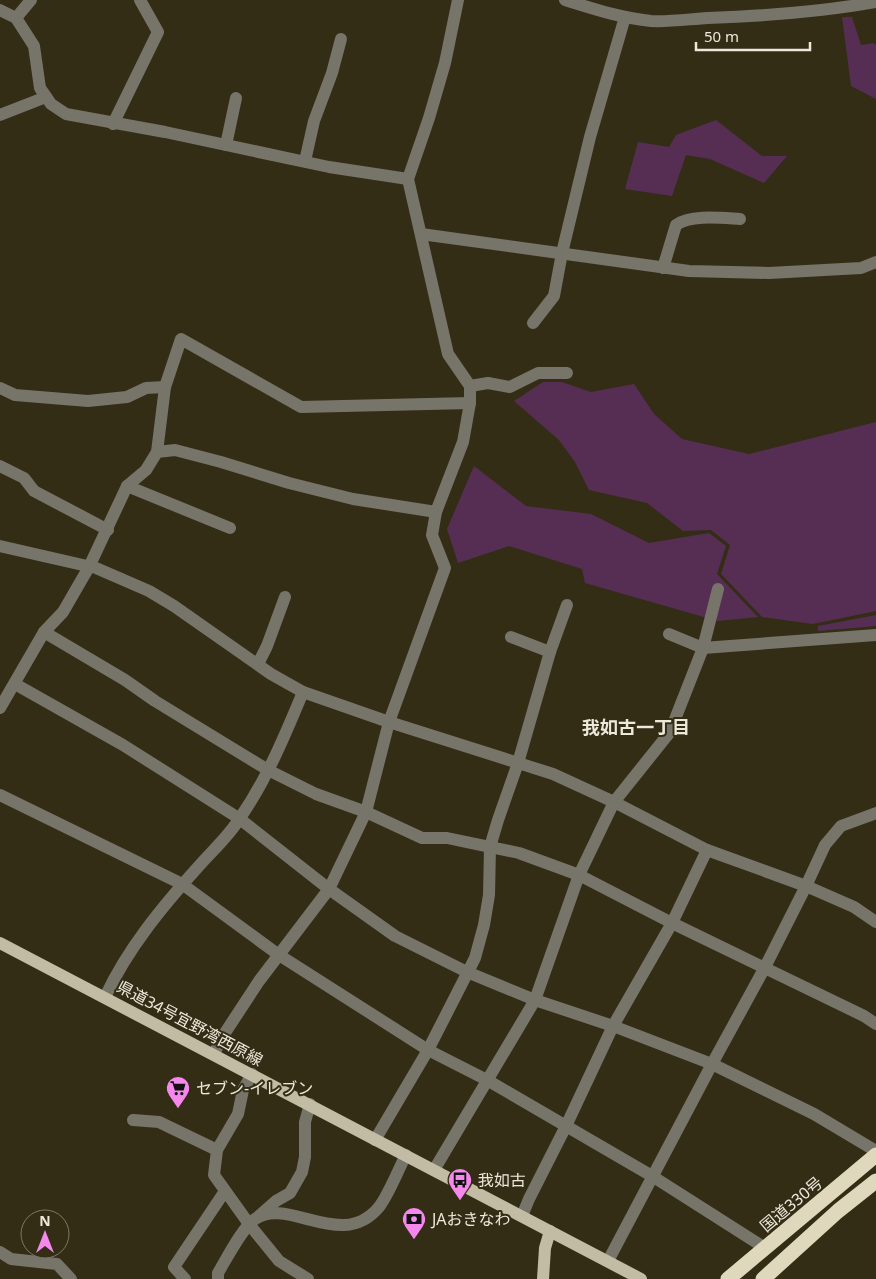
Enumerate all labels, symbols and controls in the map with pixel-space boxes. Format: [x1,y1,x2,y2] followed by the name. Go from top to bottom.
[696,20,810,52] scale bar
[704,26,739,46] text: 50 m
[582,715,690,739] district label: 我如古一丁目
[113,975,267,1071] street label: 県道34号宜野湾西原線
[165,1075,191,1109] supermarket icon: セブン-イレブン
[196,1077,313,1099] place label: セブン-イレブン
[447,1167,473,1201] bus stop icon: 我如古
[478,1169,526,1191] place label: 我如古
[755,1171,827,1237] street label: 国道330号
[401,1206,427,1240] bank icon: JAおきなわ
[430,1208,511,1230] place label: JAおきなわ
[20,1209,70,1259] north arrow
[39,1211,51,1230] text: N

